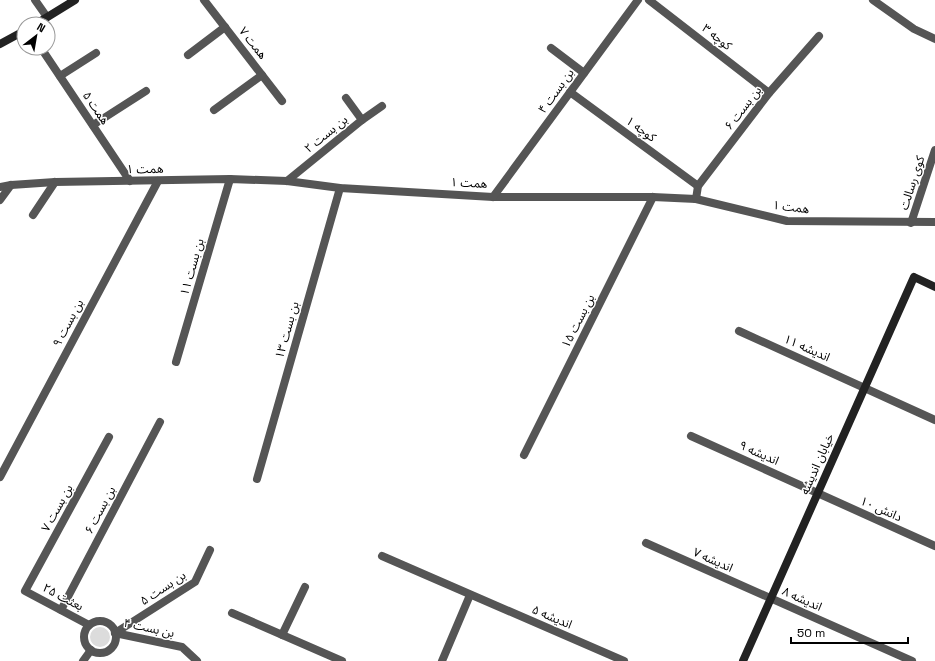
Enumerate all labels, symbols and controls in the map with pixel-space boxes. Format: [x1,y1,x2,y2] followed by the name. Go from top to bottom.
[16,16,56,56] north arrow
[34,20,48,35] text: N
[699,20,736,54] street label: کوچه ۳
[235,24,271,63] street label: همت ۷
[534,65,578,117] street label: بن بست ۴
[721,83,765,133] street label: بن بست ۶
[79,88,113,128] street label: همت ۵
[301,112,351,156] street label: بن بست ۲
[623,113,660,146] street label: کوچه ۱
[896,153,929,212] street label: کوی رسالت
[126,161,164,177] street label: همت ۱
[450,174,488,192] street label: همت ۱
[772,197,810,217] street label: همت ۱
[176,237,208,297] street label: بن بست ۱۱
[558,291,598,351] street label: بن بست ۱۵
[49,296,87,350] street label: بن بست ۹
[271,300,303,360] street label: بن بست ۱۳
[781,331,833,365] street label: اندیشه ۱۱
[796,431,838,497] street label: خیابان اندیشه
[737,437,782,469] street label: اندیشه ۹
[38,482,76,534] street label: بن بست ۷
[81,483,119,537] street label: بن بست ۶
[858,493,905,525] street label: دانش ۱۰
[691,544,736,576] street label: اندیشه ۷
[137,567,189,609] street label: بن بست ۵
[40,580,86,614] street label: بعثت ۲۵
[780,583,825,615] street label: اندیشه ۸
[530,601,575,633] street label: اندیشه ۵
[122,615,176,641] street label: بن بست ۴
[791,619,908,645] scale bar
[797,625,825,641] text: 50 m

